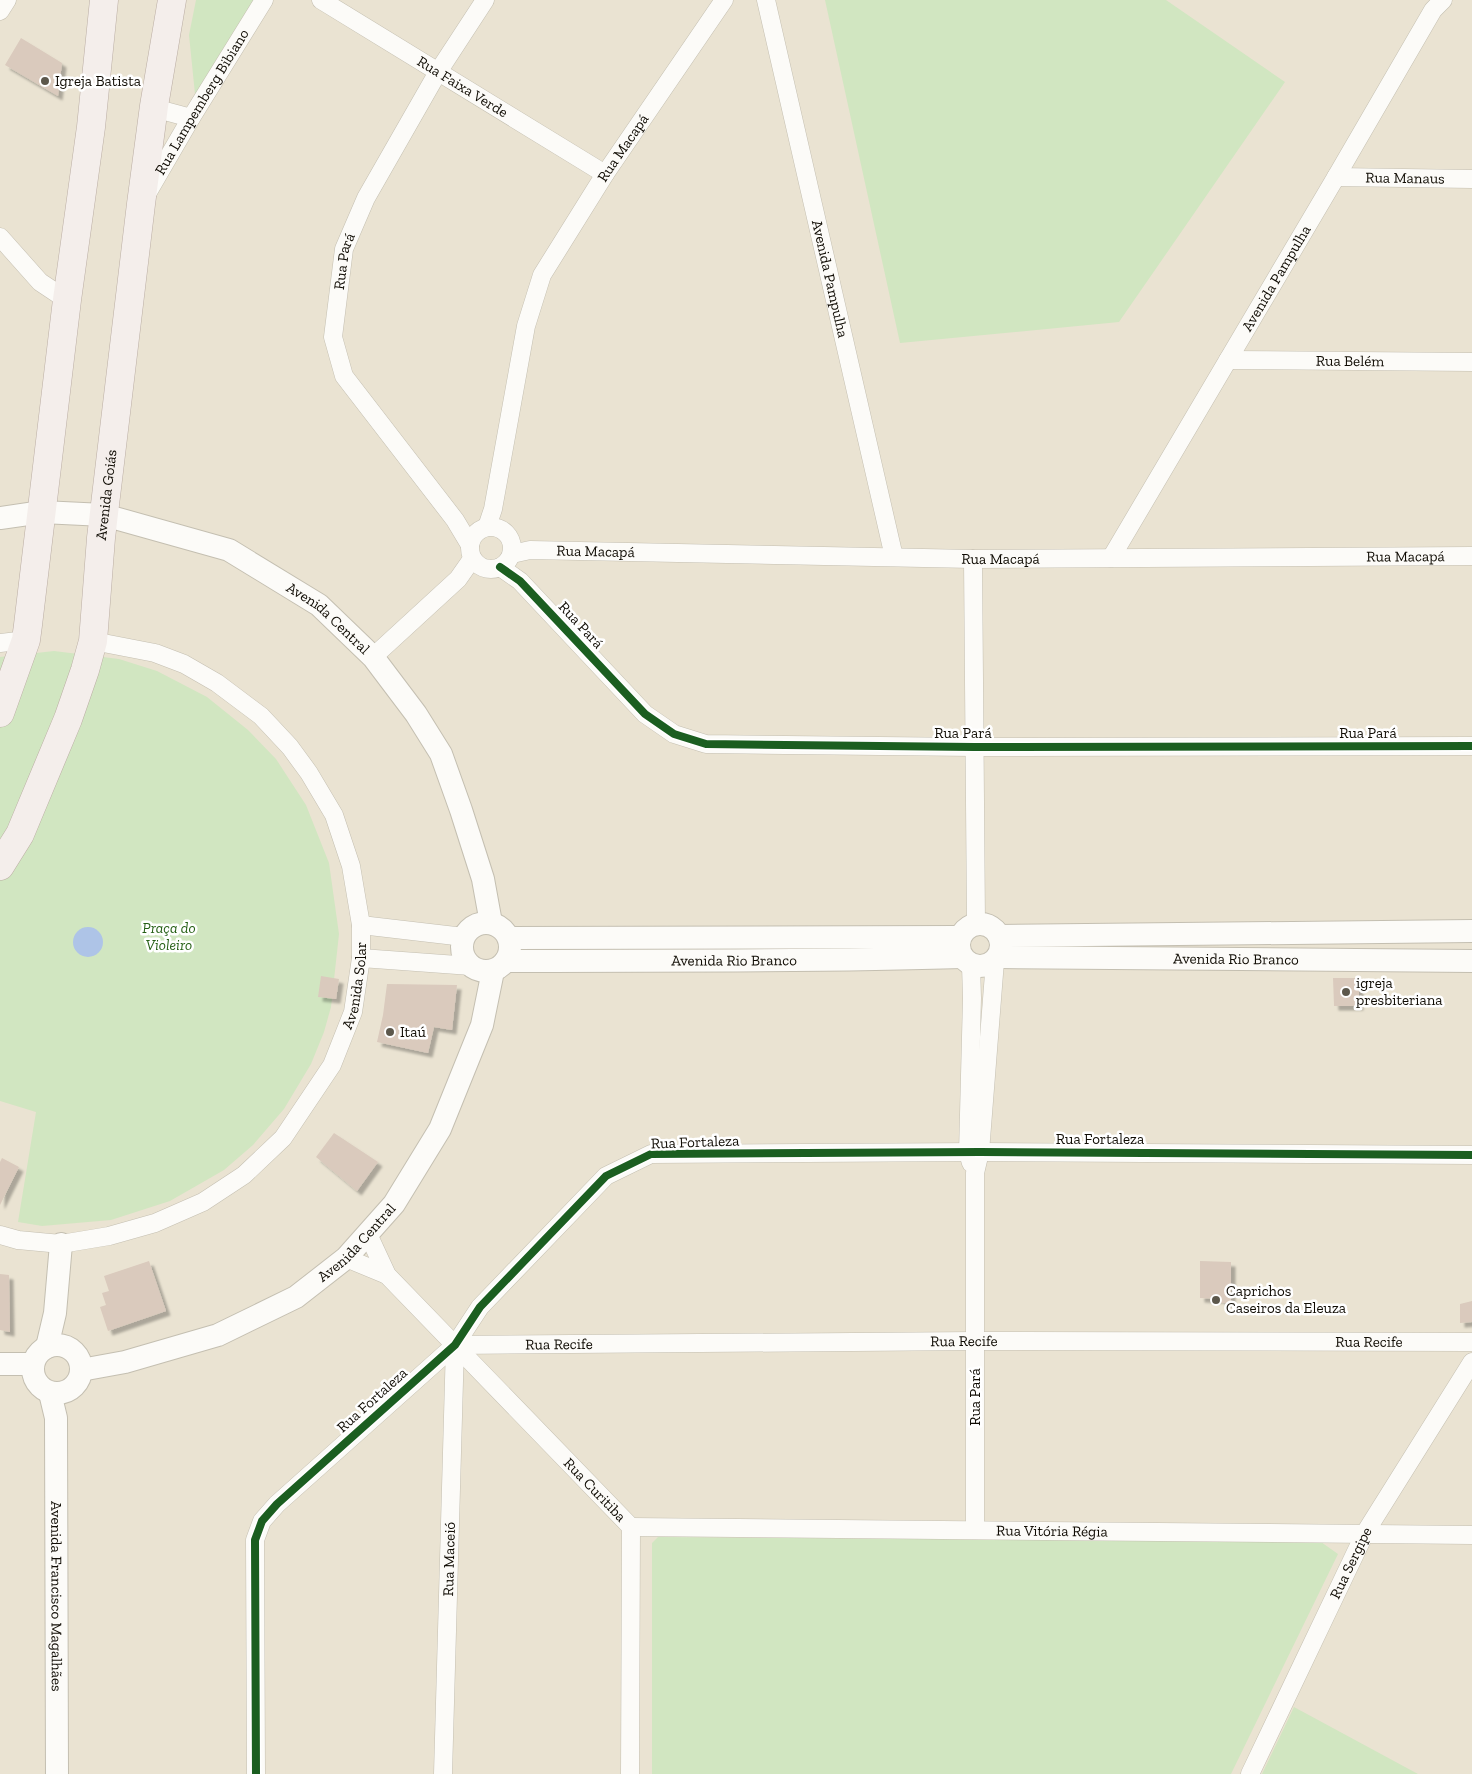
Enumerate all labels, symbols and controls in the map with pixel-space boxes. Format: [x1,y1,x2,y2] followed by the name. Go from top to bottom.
[151,25,253,178] street label: Rua Lampemberg Bibiano
[414,52,511,121] street label: Rua Faixa Verde
[55,72,141,90] place label: Igreja Batista
[39,75,51,87] marker: Igreja Batista
[593,110,652,185] street label: Rua Macapá
[1365,168,1445,188] street label: Rua Manaus
[808,218,852,339] street label: Avenida Pampulha
[1238,222,1315,335] street label: Avenida Pampulha
[330,230,359,291] street label: Rua Pará
[1316,352,1384,370] street label: Rua Belém
[92,449,121,541] street label: Avenida Goiás
[556,542,635,561] street label: Rua Macapá
[1366,547,1445,566] street label: Rua Macapá
[961,550,1040,568] street label: Rua Macapá
[283,578,374,658] street label: Avenida Central
[555,598,607,652] street label: Rua Pará
[934,724,992,742] street label: Rua Pará
[1339,724,1397,742] street label: Rua Pará
[142,919,196,954] park label: Praça do Violeiro
[338,942,370,1032] street label: Avenida Solar
[1173,949,1299,969] street label: Avenida Rio Branco
[671,951,797,970] street label: Avenida Rio Branco
[1356,974,1443,1009] place label: igreja presbiteriana
[1340,986,1352,998] marker: igreja presbiteriana
[400,1023,426,1041] place label: Itaú
[384,1026,396,1038] marker: Itaú
[1056,1130,1144,1148] street label: Rua Fortaleza
[650,1131,740,1153] street label: Rua Fortaleza
[314,1200,399,1286] street label: Avenida Central
[1226,1282,1346,1317] place label: Caprichos Caseiros da Eleuza
[1210,1294,1222,1306] marker: Caprichos Caseiros da Eleuza
[930,1332,998,1350] street label: Rua Recife
[1335,1333,1403,1351] street label: Rua Recife
[525,1335,593,1353] street label: Rua Recife
[333,1364,411,1436] street label: Rua Fortaleza
[966,1368,984,1426] street label: Rua Pará
[560,1454,630,1525] street label: Rua Curitiba
[47,1501,66,1692] street label: Avenida Francisco Magalhães
[439,1521,459,1597] street label: Rua Maceió
[996,1521,1108,1541] street label: Rua Vitória Régia
[1326,1523,1376,1602] street label: Rua Sergipe

